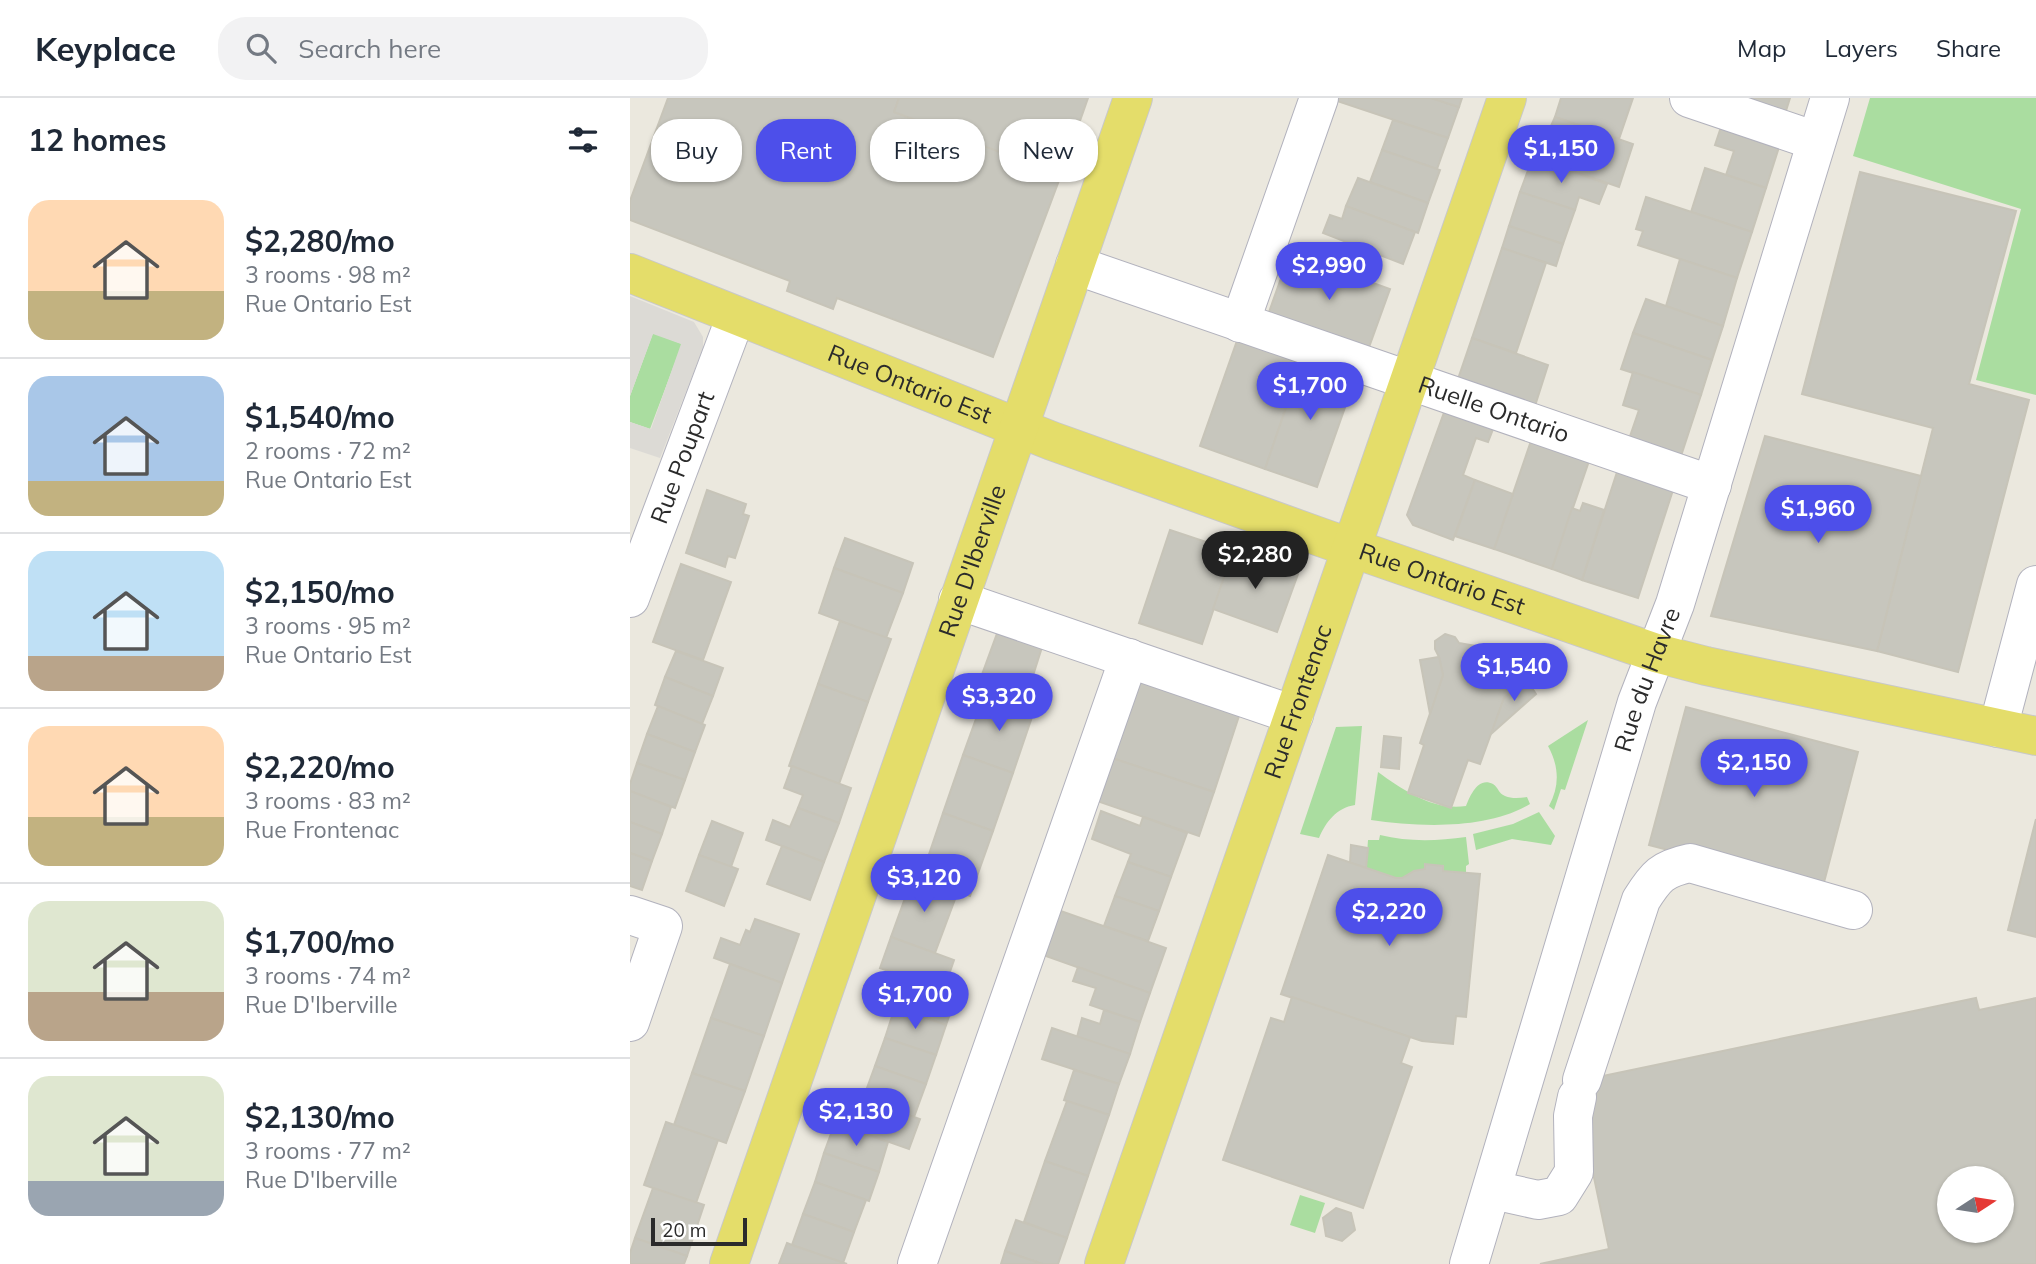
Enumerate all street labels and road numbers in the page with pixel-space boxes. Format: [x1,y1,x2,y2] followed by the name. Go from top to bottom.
[824,337,996,429] street label: Rue Ontario Est
[1415,369,1574,449] street label: Ruelle Ontario
[643,387,720,528] street label: Rue Poupart
[931,481,1012,641] street label: Rue D'Iberville
[1355,536,1529,621] street label: Rue Ontario Est
[1607,603,1686,755] street label: Rue du Havre
[1257,620,1338,782] street label: Rue Frontenac

